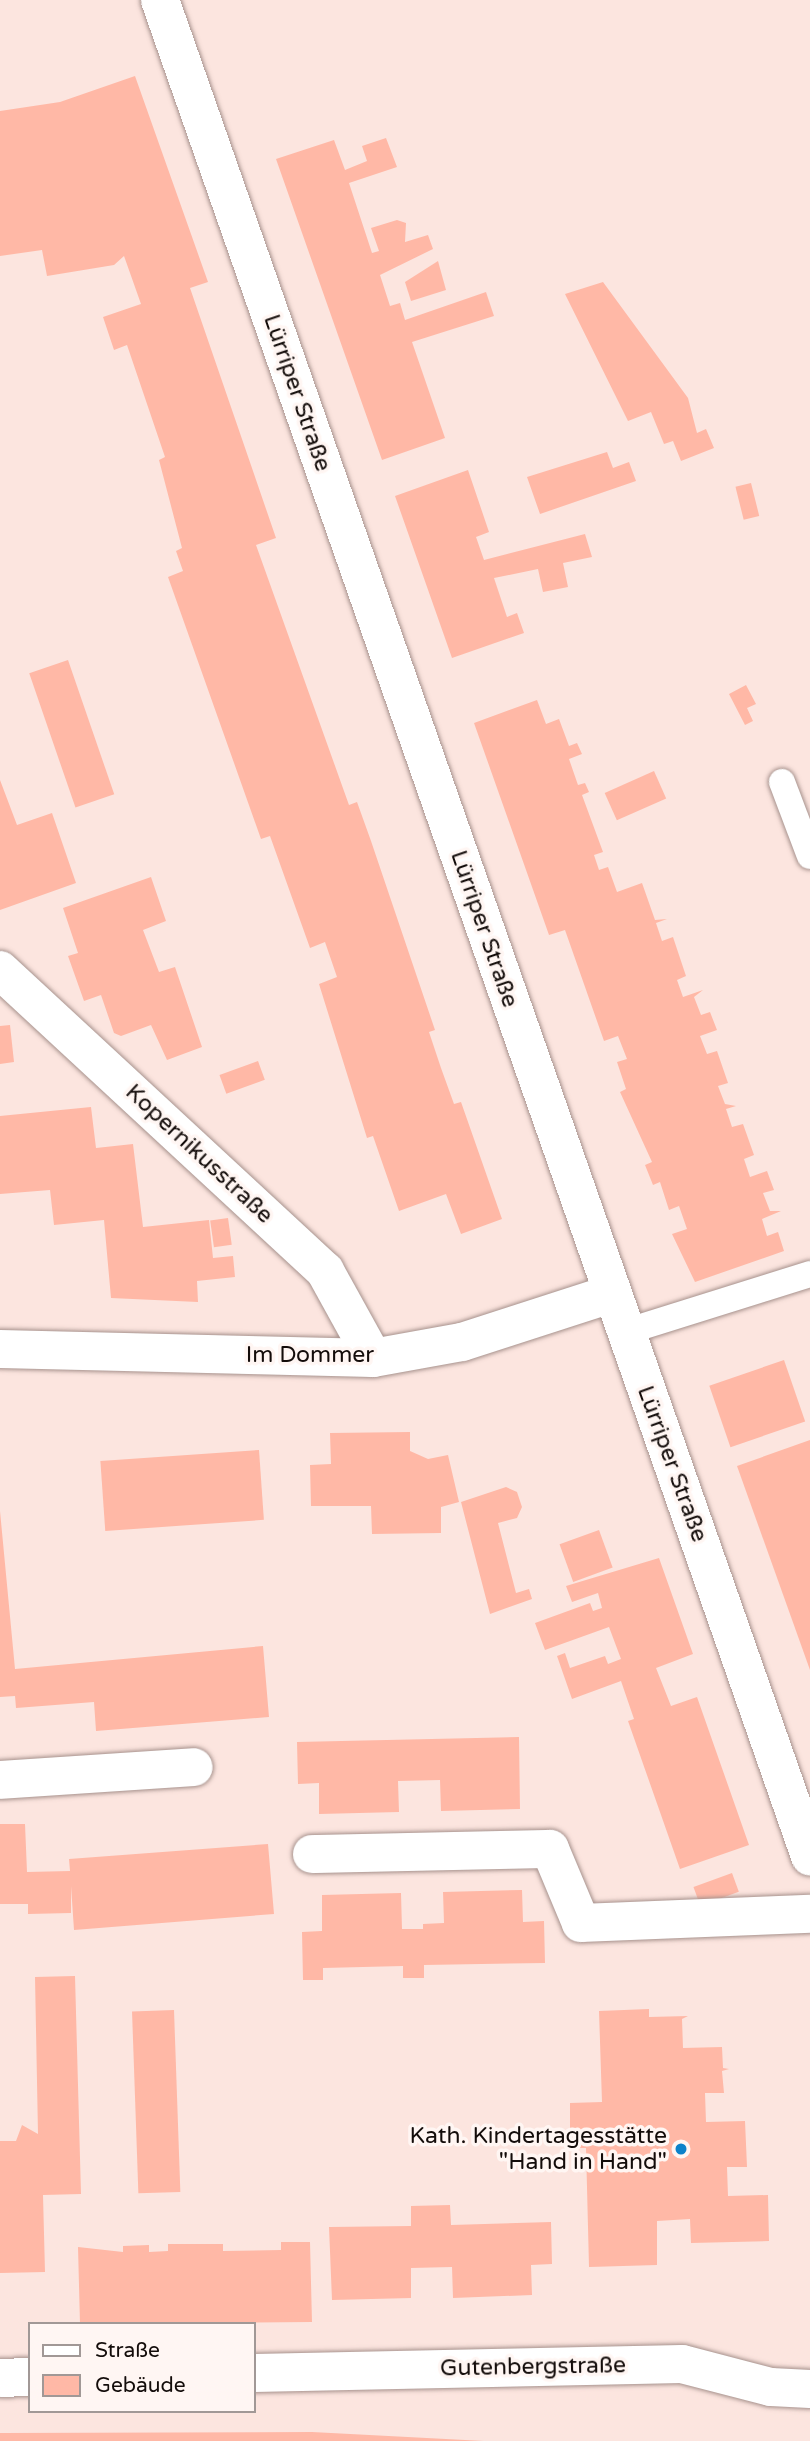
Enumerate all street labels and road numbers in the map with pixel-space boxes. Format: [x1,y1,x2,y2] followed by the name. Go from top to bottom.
[257,311,337,475] street label: Lürriper Straße
[444,847,524,1011] street label: Lürriper Straße
[120,1079,278,1229] street label: Kopernikusstraße
[246,1341,374,1369] street label: Im Dommer
[631,1382,713,1546] street label: Lürriper Straße
[440,2352,626,2382] street label: Gutenbergstraße

